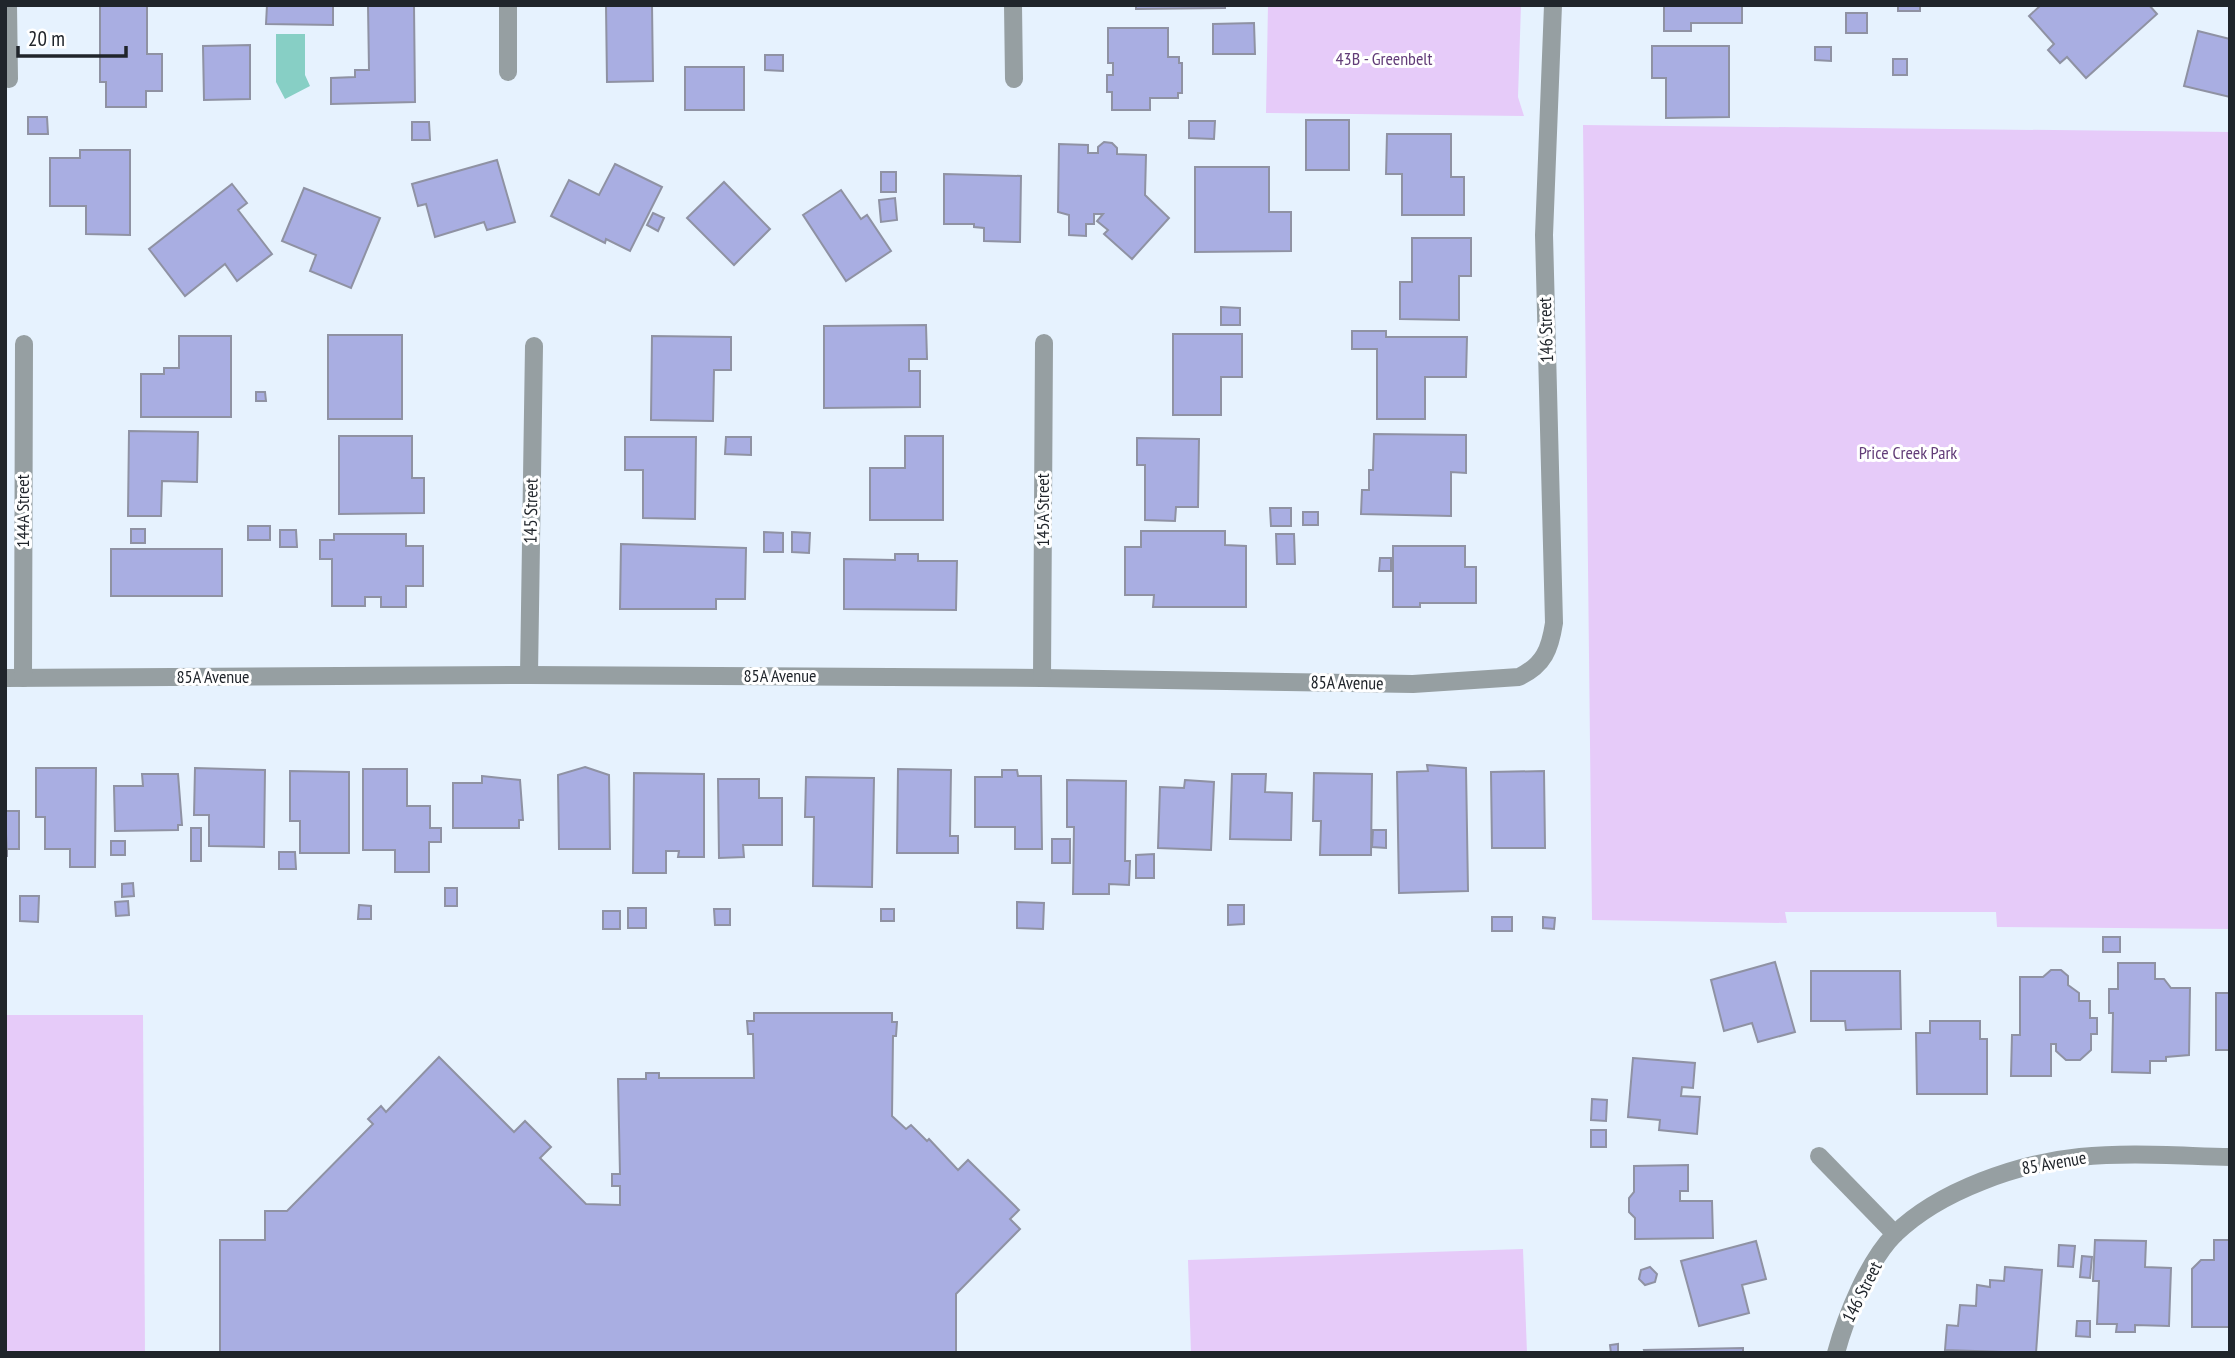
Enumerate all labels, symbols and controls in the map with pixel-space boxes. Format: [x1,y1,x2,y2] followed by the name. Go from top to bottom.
[18,14,126,58] scale bar
[28,25,65,52] text: 20 m
[1336,47,1433,70] park label: 43B - Greenbelt
[1533,297,1558,363] street label: 146 Street
[1859,441,1957,464] park label: Price Creek Park
[1031,473,1054,547] street label: 145A Street
[11,474,34,548] street label: 144A Street
[518,478,543,544] street label: 145 Street
[744,664,816,687] street label: 85A Avenue
[177,665,249,688] street label: 85A Avenue
[1310,670,1384,695] street label: 85A Avenue
[2020,1146,2088,1179] street label: 85 Avenue
[1836,1257,1887,1326] street label: 146 Street

